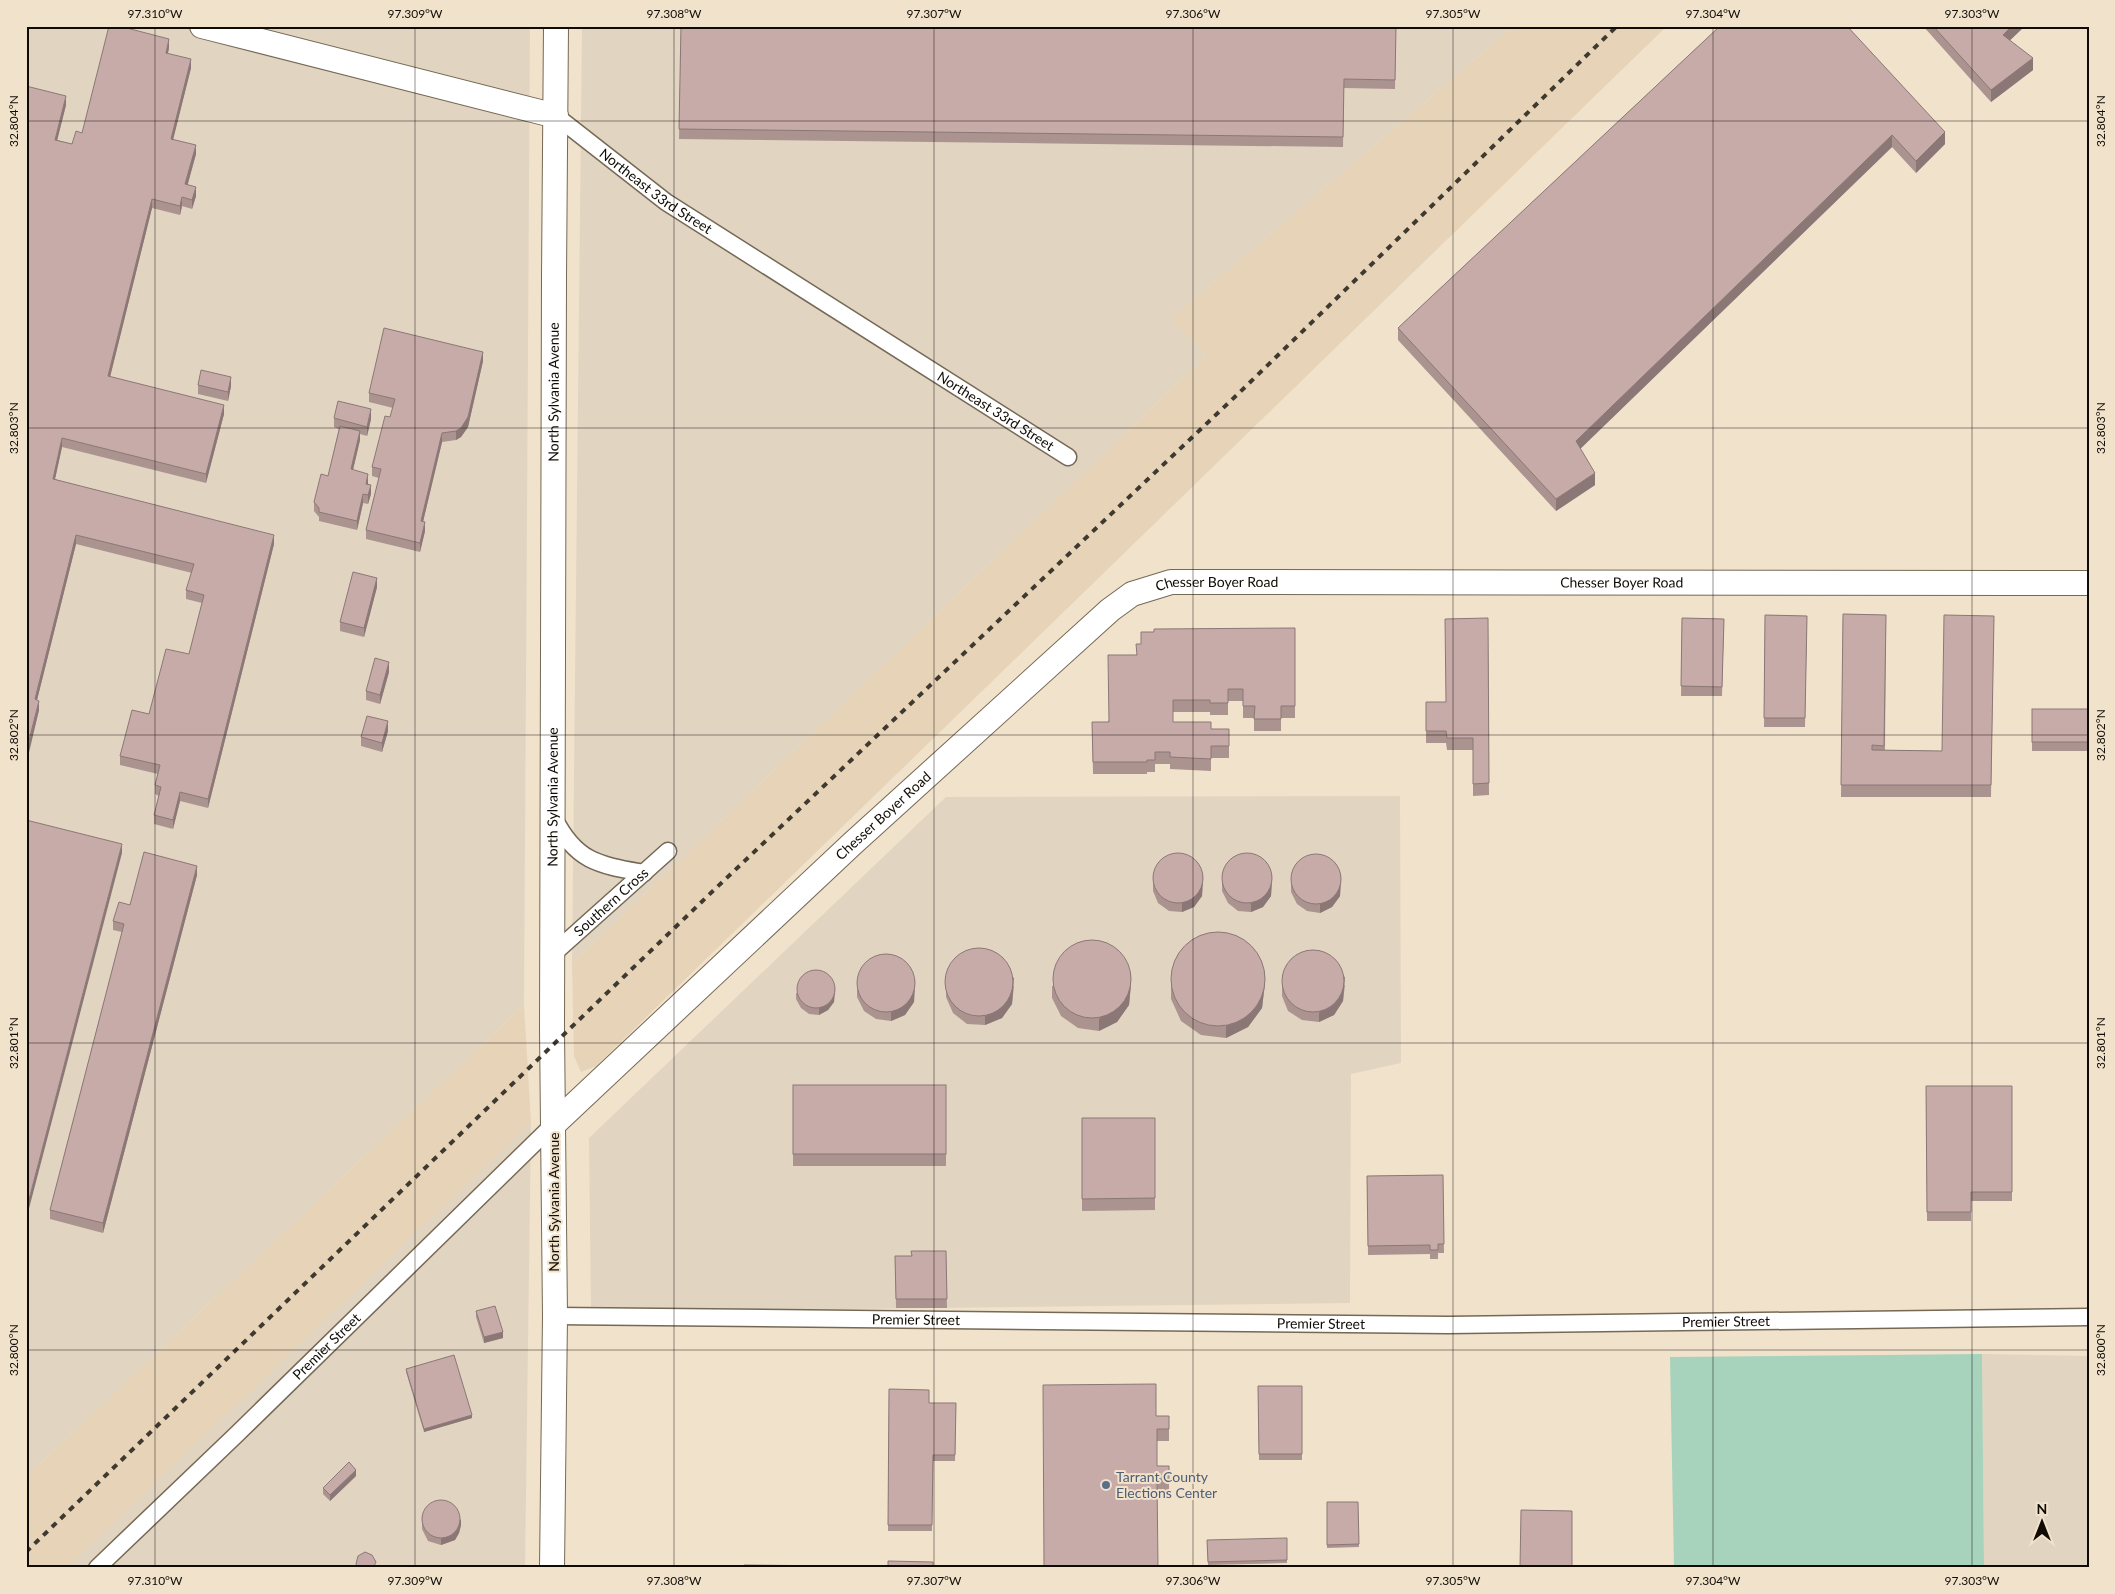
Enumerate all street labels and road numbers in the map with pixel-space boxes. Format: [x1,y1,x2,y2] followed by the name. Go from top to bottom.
[596,144,715,237] street label: Northeast 33rd Street
[545,322,562,462] street label: North Sylvania Avenue
[934,367,1057,454] street label: Northeast 33rd Street
[1153,573,1278,594] street label: Chesser Boyer Road
[1560,573,1683,591] street label: Chesser Boyer Road
[543,727,561,867] street label: North Sylvania Avenue
[832,768,934,863] street label: Chesser Boyer Road
[570,864,652,939] street label: Southern Cross
[545,1132,562,1272] street label: North Sylvania Avenue
[289,1309,364,1383] street label: Premier Street
[872,1310,960,1328] street label: Premier Street
[1682,1312,1770,1330] street label: Premier Street
[1277,1314,1365,1332] street label: Premier Street

